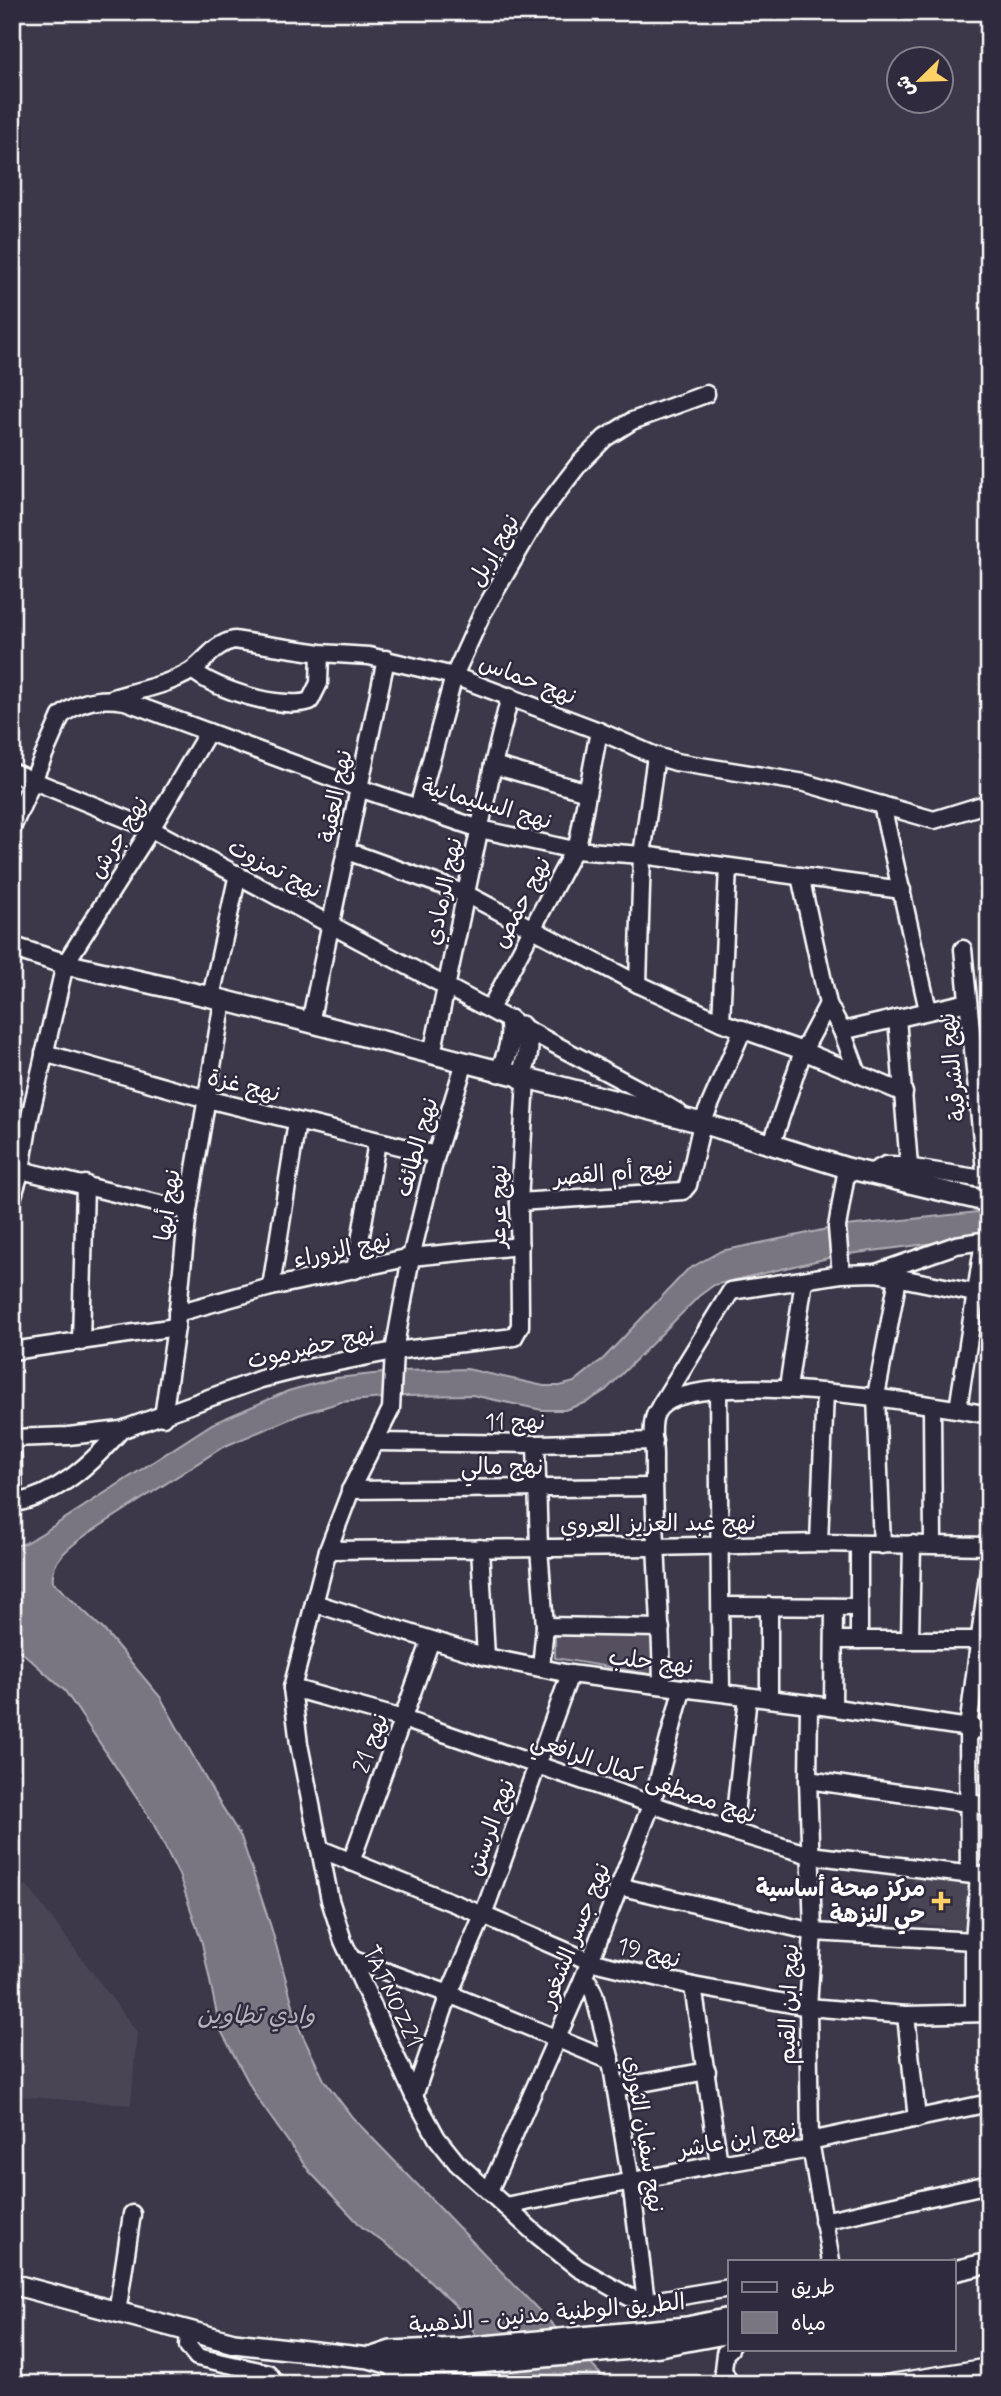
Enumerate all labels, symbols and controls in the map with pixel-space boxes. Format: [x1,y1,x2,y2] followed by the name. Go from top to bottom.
[886,46,956,116] north arrow
[890,71,921,101] text: ش
[462,509,527,593] street label: نهج إربل
[474,649,580,713] street label: نهج حماس
[313,747,361,845] street label: نهج العقبة
[418,772,555,838] street label: نهج السليمانية
[83,791,157,885] street label: نهج جرش
[222,833,326,907] street label: نهج تمزوت
[419,835,471,948] street label: نهج الرمادي
[486,852,559,954] street label: نهج حمص
[933,1011,975,1122] street label: نهج الشرقية
[204,1063,283,1110] street label: نهج غزة
[389,1094,446,1201] street label: نهج الطائف
[550,1153,675,1195] street label: نهج أم القصر
[484,1164,516,1250] street label: نهج عرعر
[148,1167,189,1243] street label: نهج أبها
[291,1226,394,1276] street label: نهج الزوراء
[245,1319,378,1377] street label: نهج حضرموت
[485,1408,545,1438] street label: نهج 11
[461,1453,543,1487] street label: نهج مالي
[560,1508,756,1542] street label: نهج عبد العزيز العروي
[607,1643,695,1683] street label: نهج حلب
[347,1710,397,1778] street label: نهج 21
[525,1726,760,1835] street label: نهج مصطفى كمال الرافعي
[461,1775,523,1880] street label: نهج الرستن
[532,1859,619,2014] street label: نهج جسر الشغور
[756,1874,925,1935] place label: مركز صحة أساسية حي النزهة
[931,1891,951,1911] marker: مركز صحة أساسية حي النزهة
[614,1932,683,1976] street label: نهج 19
[355,1941,428,2053] street label: TATNOZ21
[773,1943,808,2065] street label: نهج ابن القيم
[197,2001,315,2032] water label: وادي تطاوين
[616,2054,670,2215] street label: نهج سفيان الثوري
[673,2116,799,2167] street label: نهج ابن عاشر
[728,2260,956,2350] legend
[791,2274,835,2302] text: طريق
[408,2288,687,2342] street label: الطريق الوطنية مدنين - الذهيبة
[791,2310,826,2338] text: مياه

